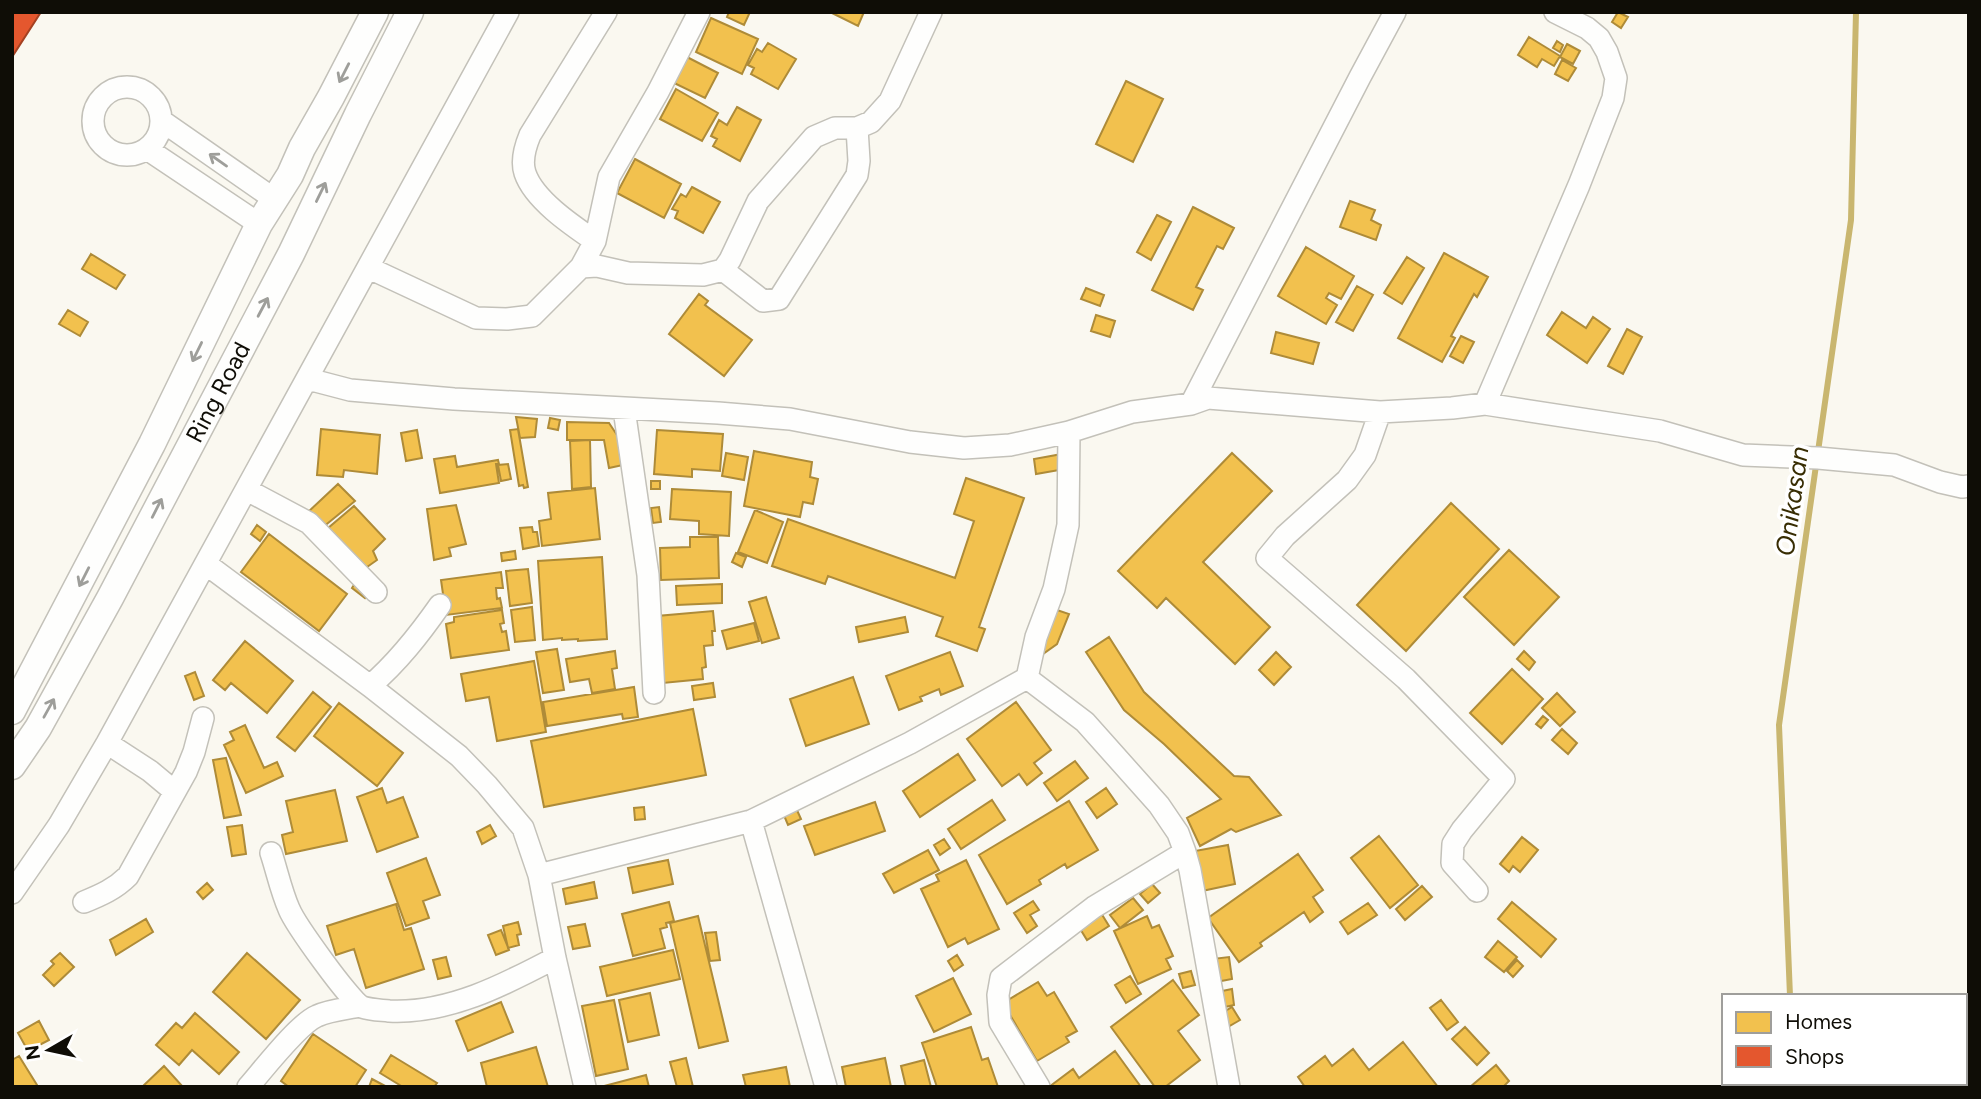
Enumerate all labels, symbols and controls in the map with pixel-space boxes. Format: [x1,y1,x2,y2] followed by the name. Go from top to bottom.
[336,62,350,83] one-way arrow
[209,153,228,167] one-way arrow
[315,182,329,203] one-way arrow
[257,297,270,318] one-way arrow
[179,337,256,447] street label: Ring Road
[190,340,203,362] one-way arrow
[1768,444,1816,558] water label: Onikasan
[150,498,164,519] one-way arrow
[76,566,90,587] one-way arrow
[42,699,56,719] one-way arrow
[1722,994,1967,1085] legend
[1785,1009,1852,1034] text: Homes
[14,1015,84,1085] north arrow
[20,1044,45,1062] text: N
[1785,1044,1844,1069] text: Shops

